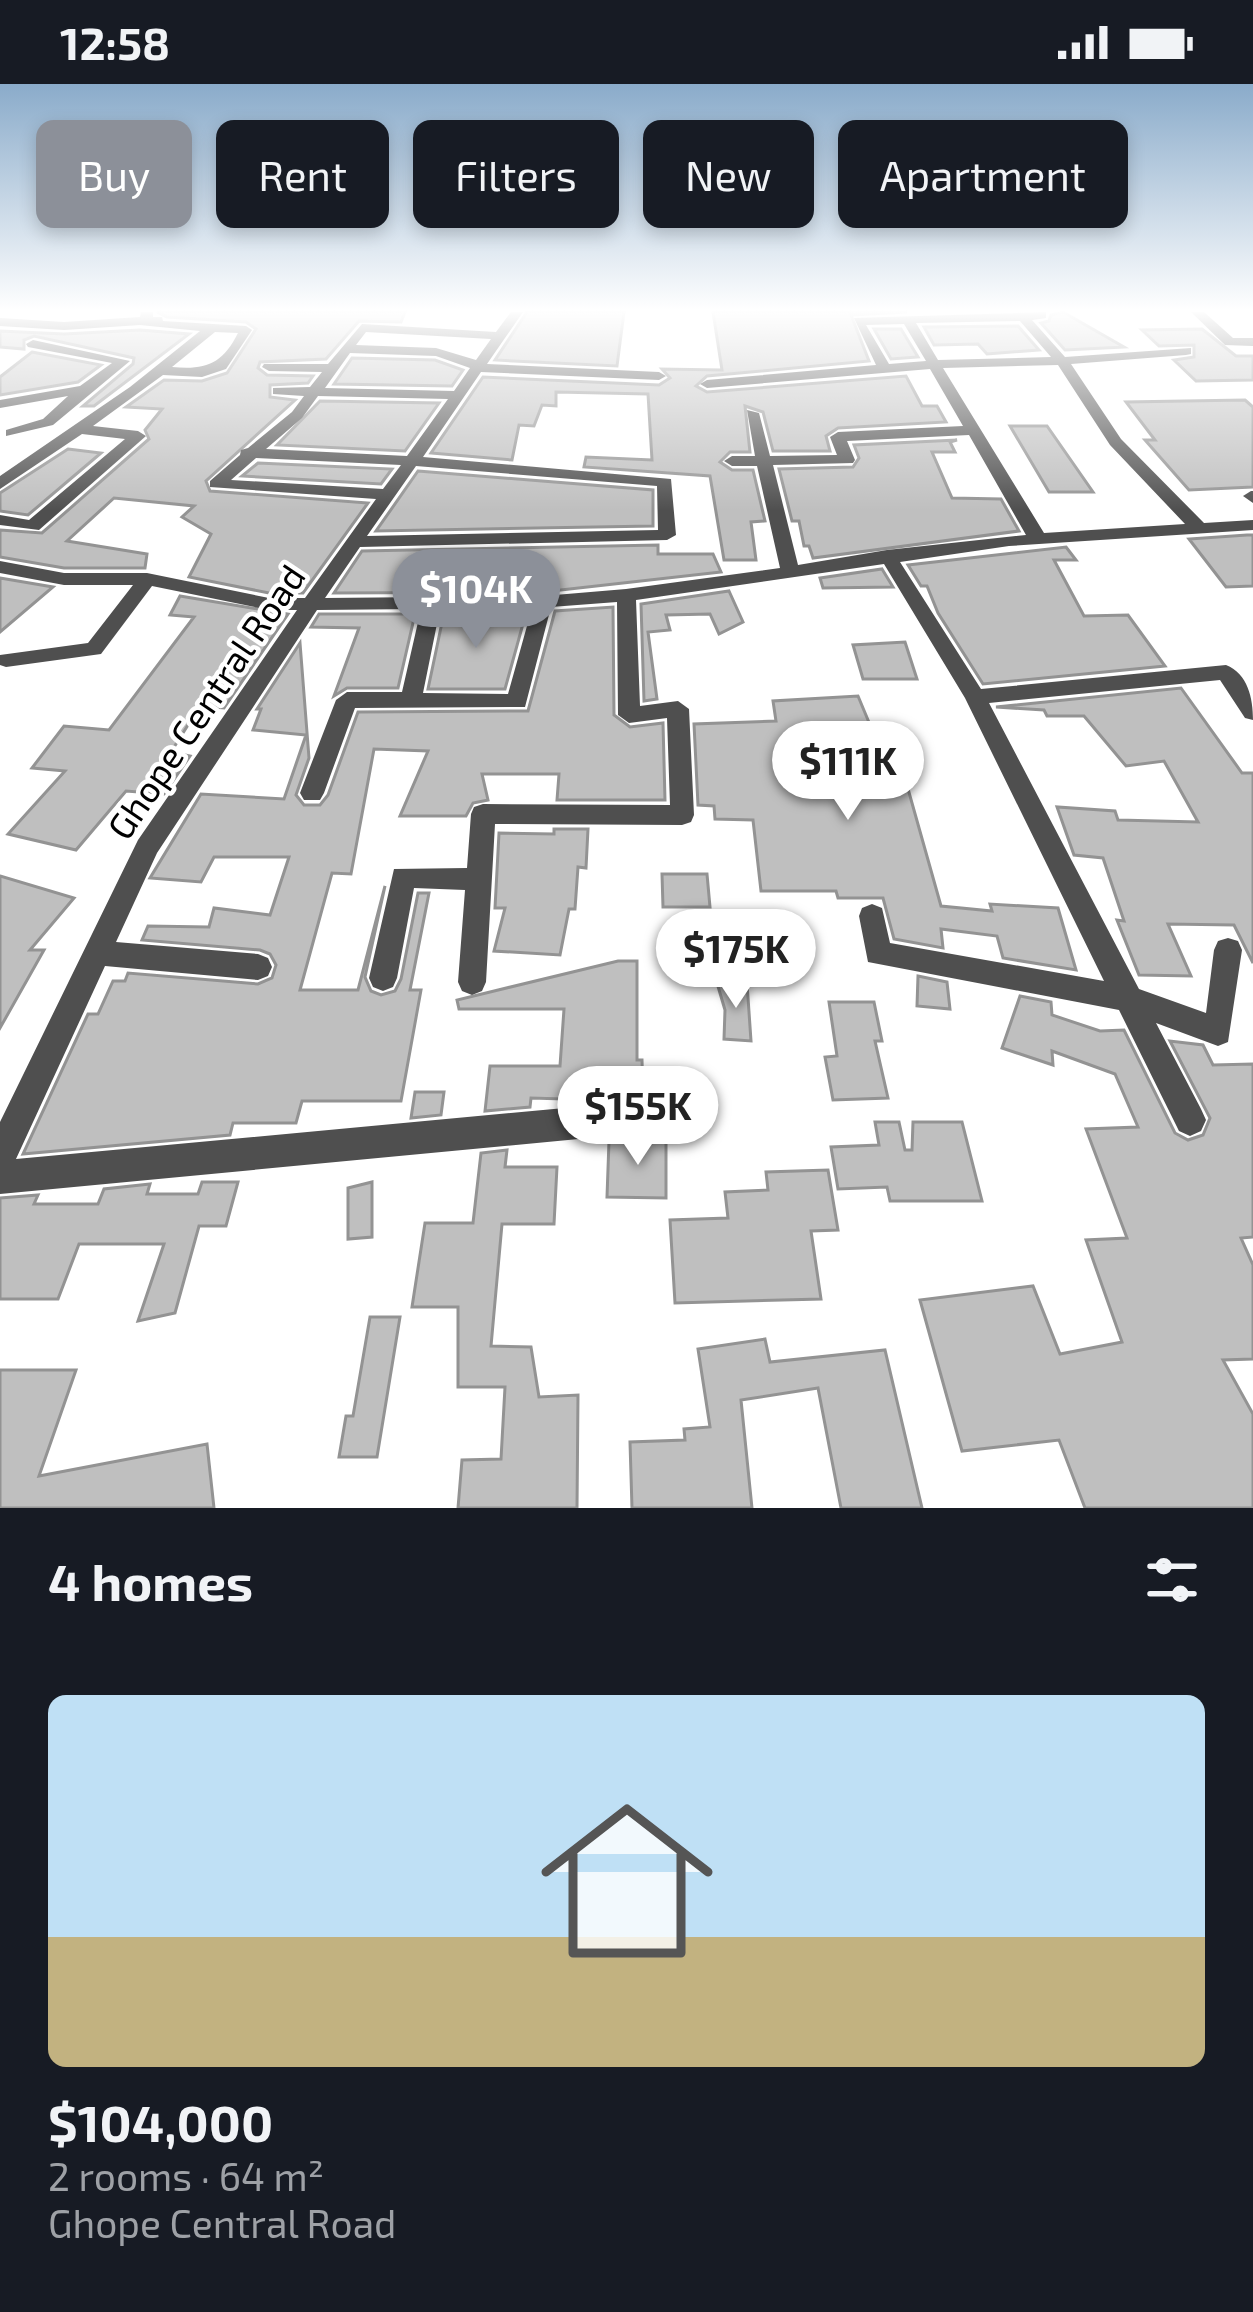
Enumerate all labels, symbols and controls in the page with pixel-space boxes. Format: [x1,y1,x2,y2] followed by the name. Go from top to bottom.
[60,15,170,69] text: 12:58
[36,120,192,228] chip: Buy
[216,120,389,228] chip: Rent
[413,120,619,228] chip: Filters
[643,120,814,228] chip: New
[838,120,1128,228] chip: Apartment
[392,549,560,651] pin: $104K
[97,556,313,846] street label: Ghope Central Road
[419,564,533,611] text: $104K
[764,721,932,823] pin: $111K
[799,736,897,783] text: $111K
[652,909,820,1011] pin: $175K
[683,924,789,971] text: $175K
[554,1066,722,1168] pin: $155K
[584,1081,692,1128] text: $155K
[1139,1547,1205,1613] icon: filters
[48,1550,253,1611] text: 4 homes
[519,1773,735,1989] icon: home
[48,2091,273,2152] text: $104,000
[48,2152,324,2199] text: 2 rooms · 64 m²
[48,2199,396,2246] text: Ghope Central Road

